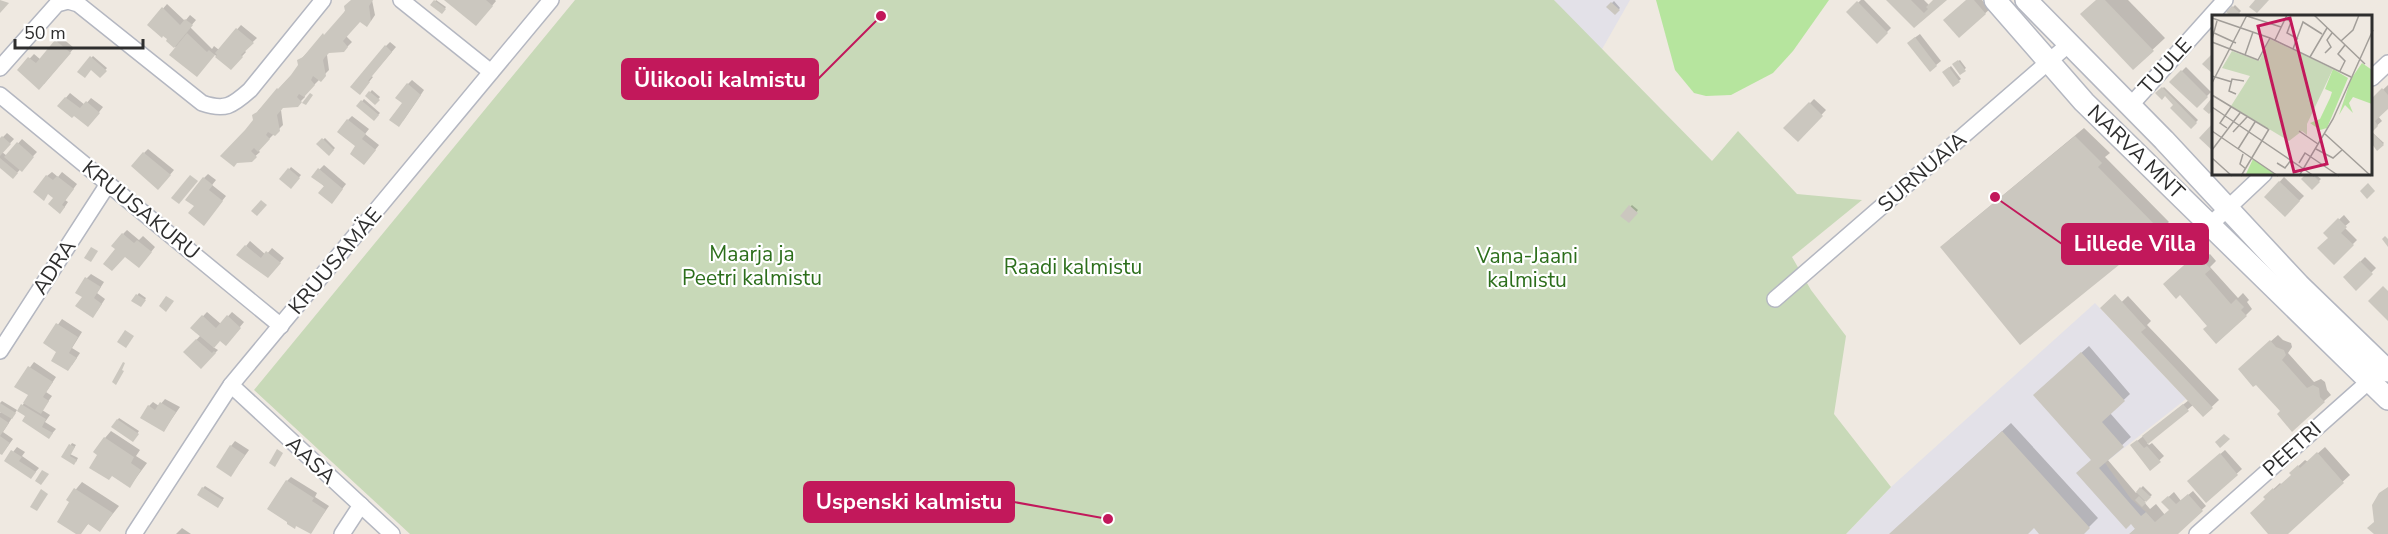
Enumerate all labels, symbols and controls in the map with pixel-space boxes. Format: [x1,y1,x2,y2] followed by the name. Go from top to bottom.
[15,12,142,50] scale bar
[2212,15,2373,176] inset map
[24,21,66,45] text: 50 m
[2132,32,2198,100] street label: TUULE
[622,59,818,99] callout: Ülikooli kalmistu
[634,65,806,95] text: Ülikooli kalmistu
[2081,99,2191,206] street label: NARVA MNT
[1872,126,1972,218] street label: SURNUAIA
[76,154,206,266] street label: KRUUSAKURU
[282,202,388,320] street label: KRUUSAMÄE
[2062,224,2208,264] callout: Lillede Villa
[2074,229,2196,259] text: Lillede Villa
[26,234,82,300] street label: ADRA
[682,240,822,292] park label: Maarja ja Peetri kalmistu
[1475,242,1578,294] park label: Vana-Jaani kalmistu
[1004,253,1142,281] park label: Raadi kalmistu
[2257,415,2327,483] street label: PEETRI
[280,430,342,490] street label: AASA
[804,482,1014,522] callout: Uspenski kalmistu
[816,487,1002,517] text: Uspenski kalmistu

